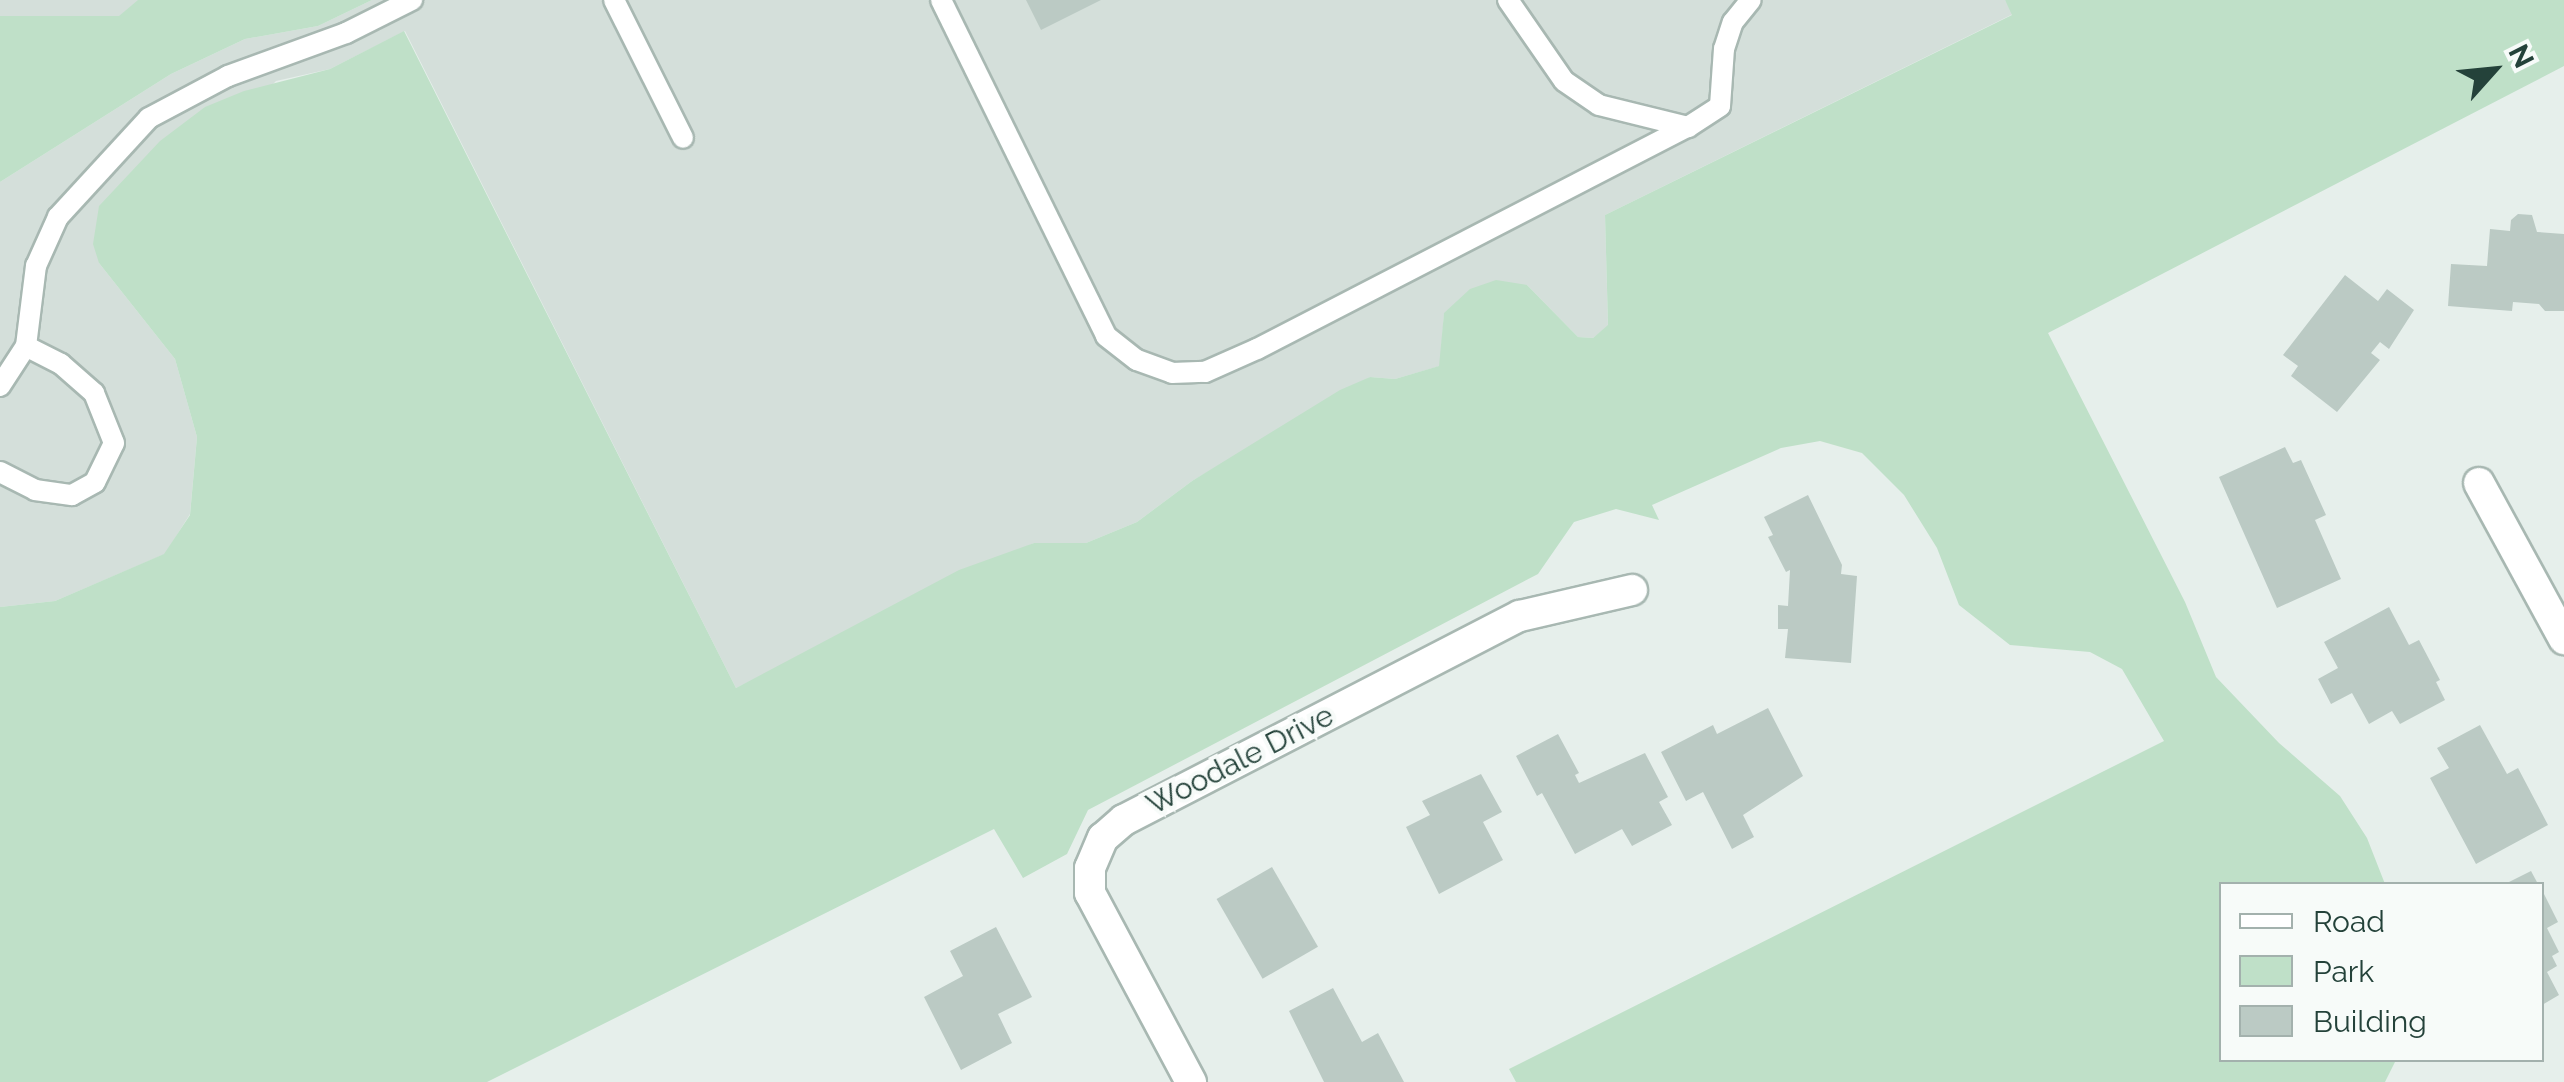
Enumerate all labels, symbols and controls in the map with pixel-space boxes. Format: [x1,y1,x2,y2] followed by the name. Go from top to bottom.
[2444,20,2544,120] north arrow
[2502,39,2541,73] text: N
[1140,697,1340,823] street label: Woodale Drive
[2219,882,2544,1062] legend
[2313,904,2385,939] text: Road
[2313,954,2374,989] text: Park
[2313,1004,2427,1039] text: Building

